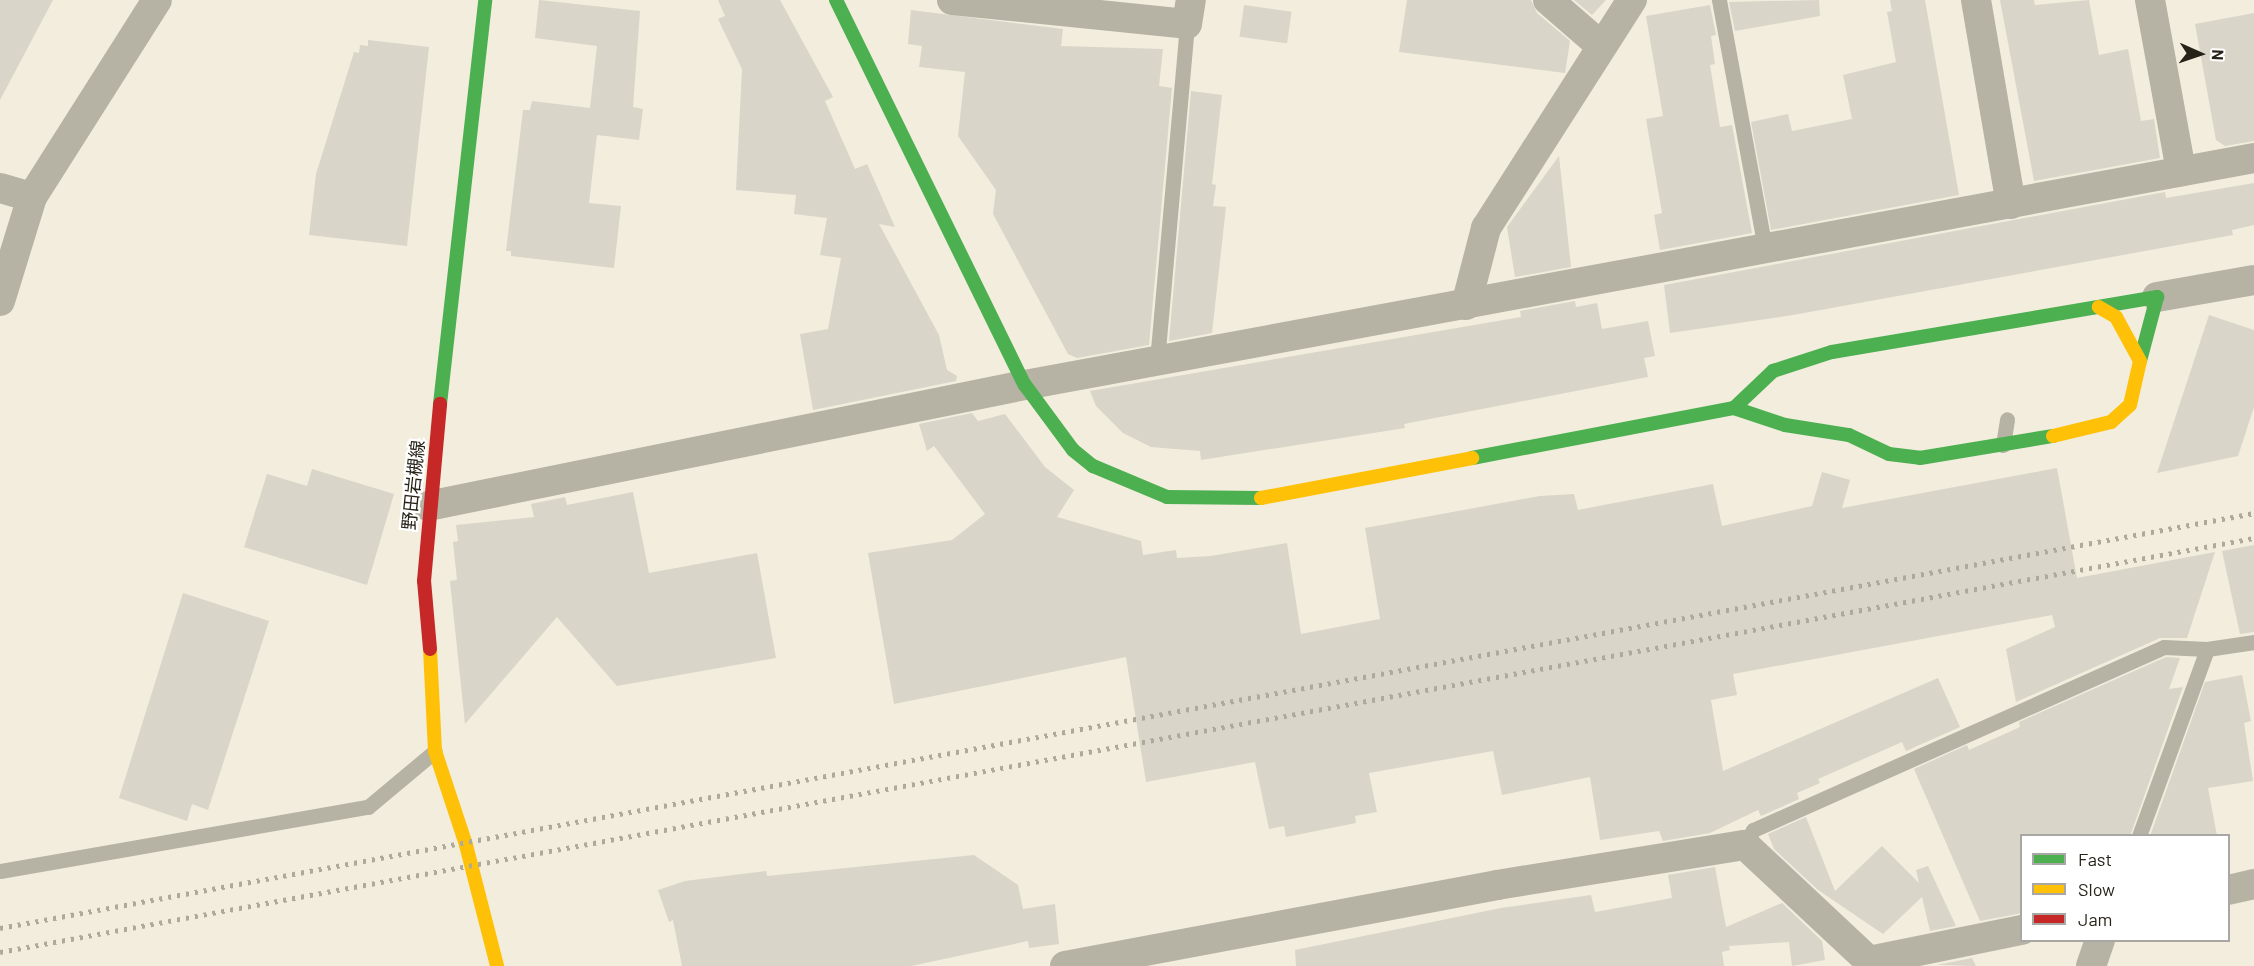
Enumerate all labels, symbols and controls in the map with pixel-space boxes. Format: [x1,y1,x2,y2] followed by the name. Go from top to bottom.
[2170,24,2230,84] north arrow
[2209,49,2228,61] text: N
[398,439,428,531] street label: 野田岩槻線
[2020,834,2230,942] legend
[2078,848,2112,870] text: Fast
[2078,878,2115,900] text: Slow
[2078,908,2112,930] text: Jam

